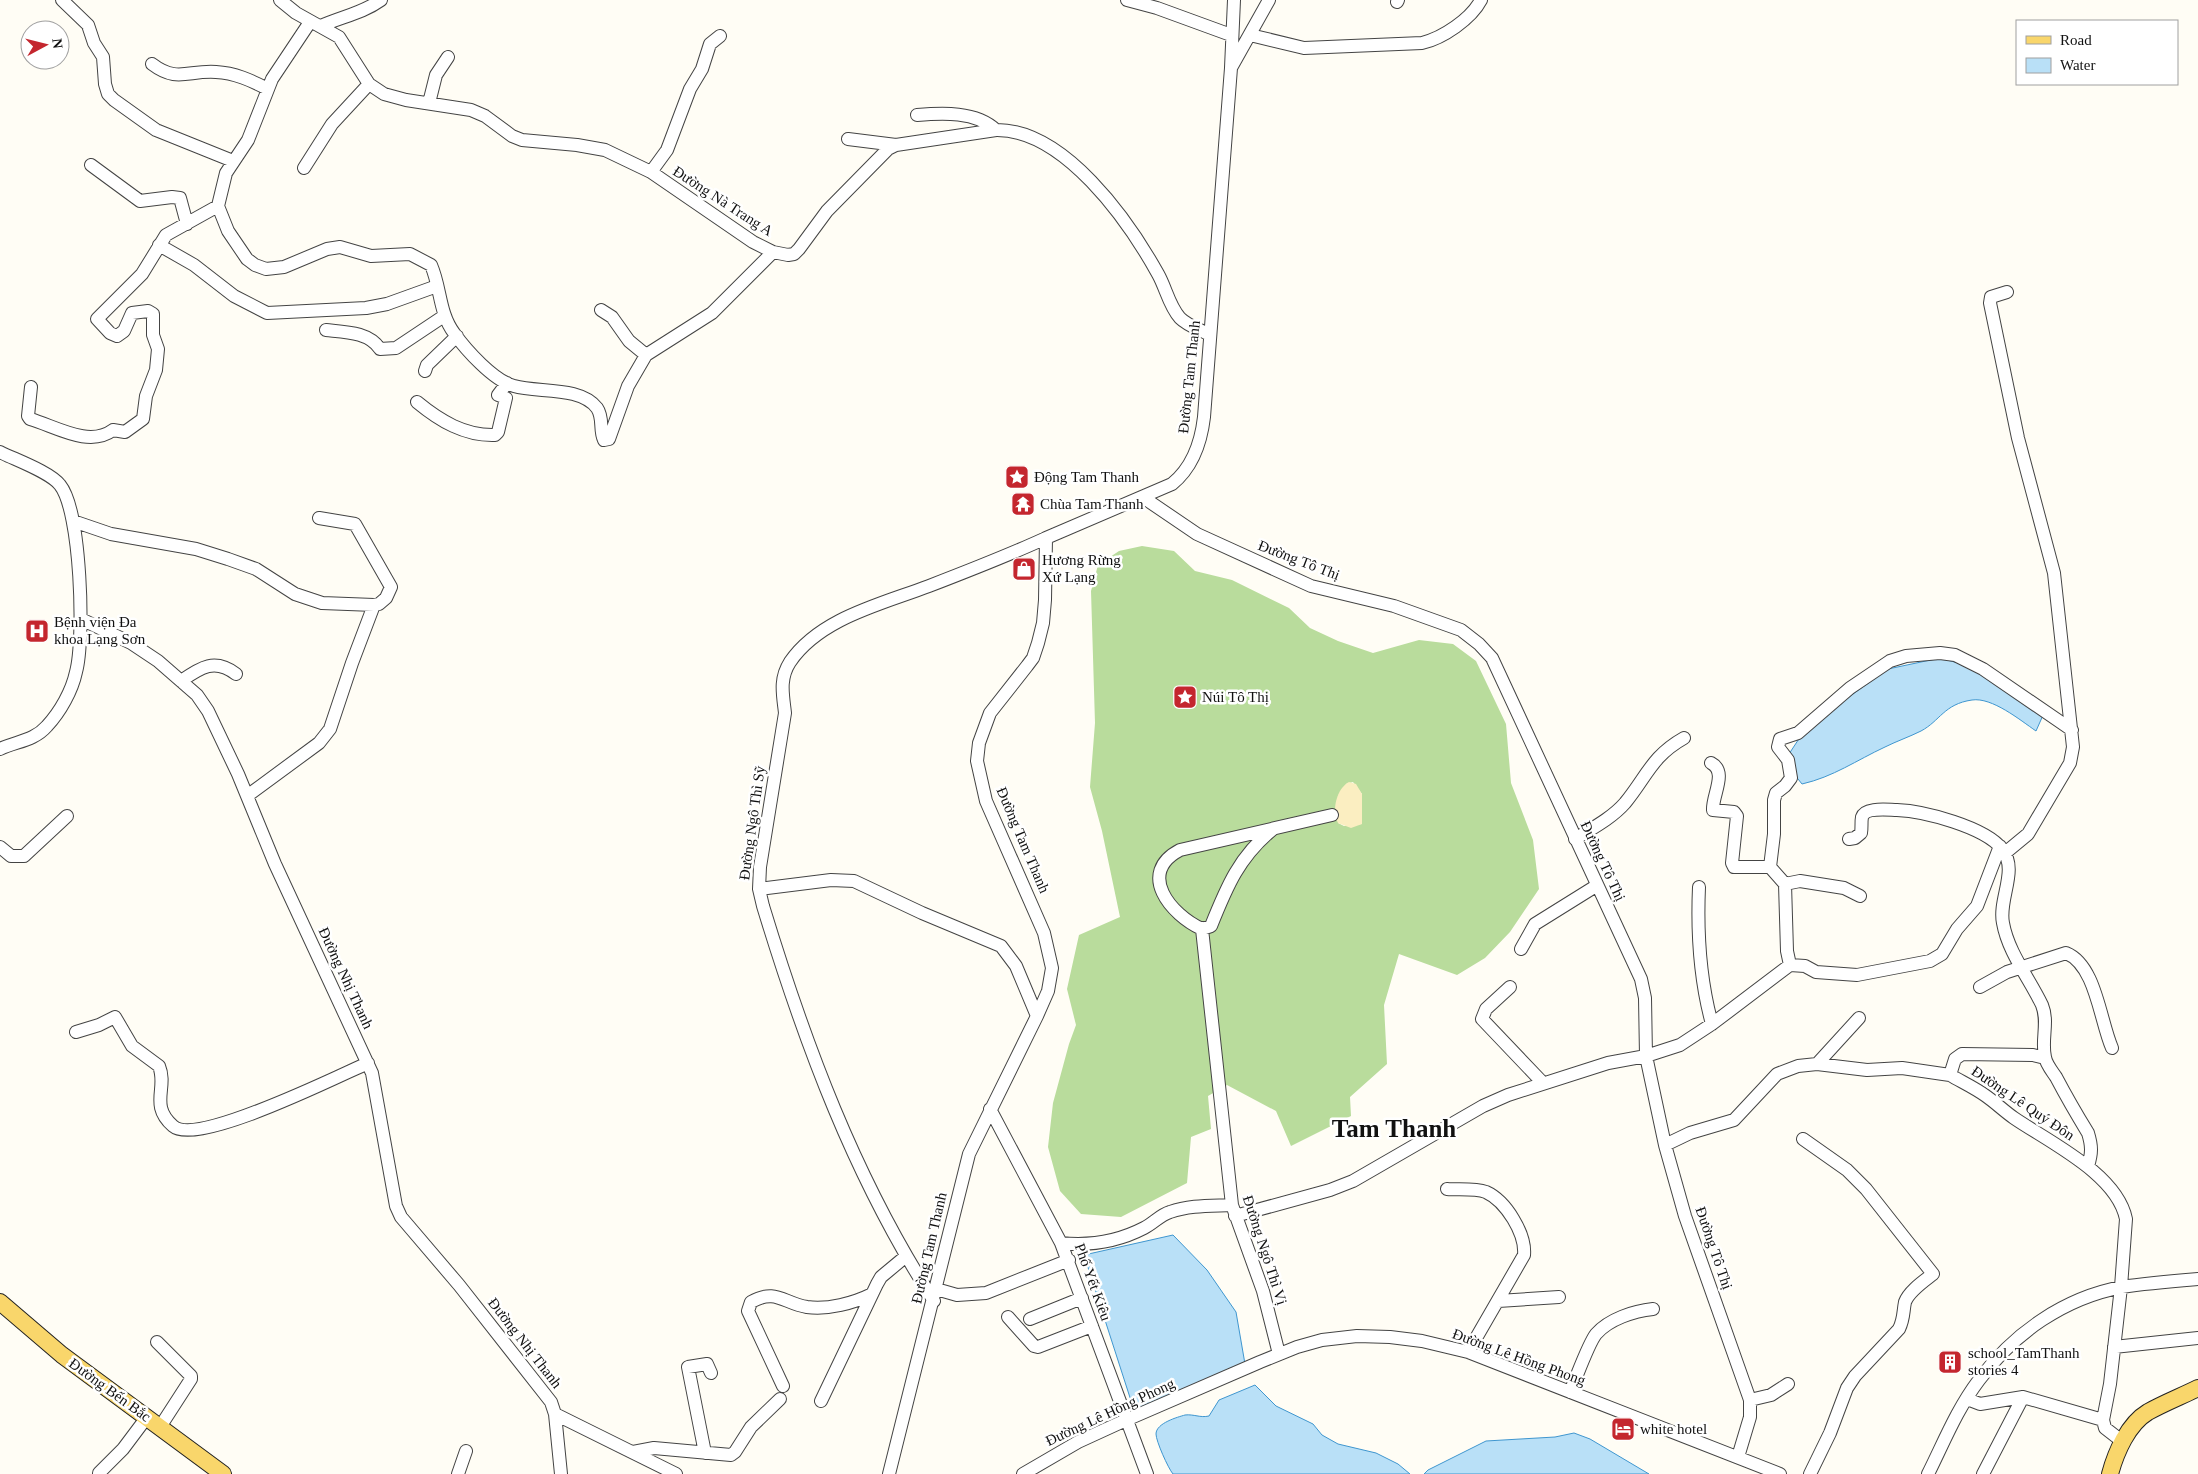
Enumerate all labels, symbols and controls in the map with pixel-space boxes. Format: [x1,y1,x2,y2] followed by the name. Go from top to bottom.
[20,20,70,70] north arrow
[2016,20,2178,85] legend
[2060,32,2092,48] text: Road
[49,38,65,49] text: N
[2060,57,2095,73] text: Water
[670,163,776,239] street label: Đường Nà Trang A
[1175,319,1203,434] street label: Đường Tam Thanh
[1004,464,1030,490] place icon: Động Tam Thanh
[1034,469,1140,485] place label: Động Tam Thanh
[1010,491,1036,517] temple icon: Chùa Tam Thanh
[1040,496,1144,512] place label: Chùa Tam Thanh
[1256,537,1342,583] street label: Đường Tô Thị
[1042,552,1121,585] place label: Hương Rừng Xứ Lạng
[1011,556,1037,582] shop icon: Hương Rừng Xứ Lạng
[54,614,146,647] place label: Bệnh viện Đa khoa Lạng Sơn
[24,618,50,644] hospital icon: Bệnh viện Đa khoa Lạng Sơn
[1172,684,1198,710] place icon: Núi Tô Thị
[1202,689,1269,705] place label: Núi Tô Thị
[736,764,768,881] street label: Đường Ngô Thì Sỹ
[993,785,1053,896] street label: Đường Tam Thanh
[1578,818,1628,904] street label: Đường Tô Thị
[316,925,377,1032] street label: Đường Nhị Thanh
[1969,1063,2078,1144] street label: Đường Lê Quý Đôn
[1332,1115,1456,1142] district label: Tam Thanh
[908,1190,950,1305] street label: Đường Tam Thanh
[1240,1193,1290,1307] street label: Đường Ngô Thì Vị
[1692,1205,1736,1291] street label: Đường Tô Thị
[1072,1241,1115,1323] street label: Phố Yết Kiêu
[485,1295,565,1392] street label: Đường Nhị Thanh
[1450,1325,1588,1389] street label: Đường Lê Hồng Phong
[1968,1345,2080,1378] place label: school_TamThanh stories 4
[1937,1349,1963,1375] building icon: school_TamThanh stories 4
[66,1355,154,1425] street label: Đường Bến Bắc
[1043,1375,1178,1449] street label: Đường Lê Hồng Phong
[1610,1416,1636,1442] hotel icon: white hotel
[1640,1421,1707,1437] place label: white hotel

